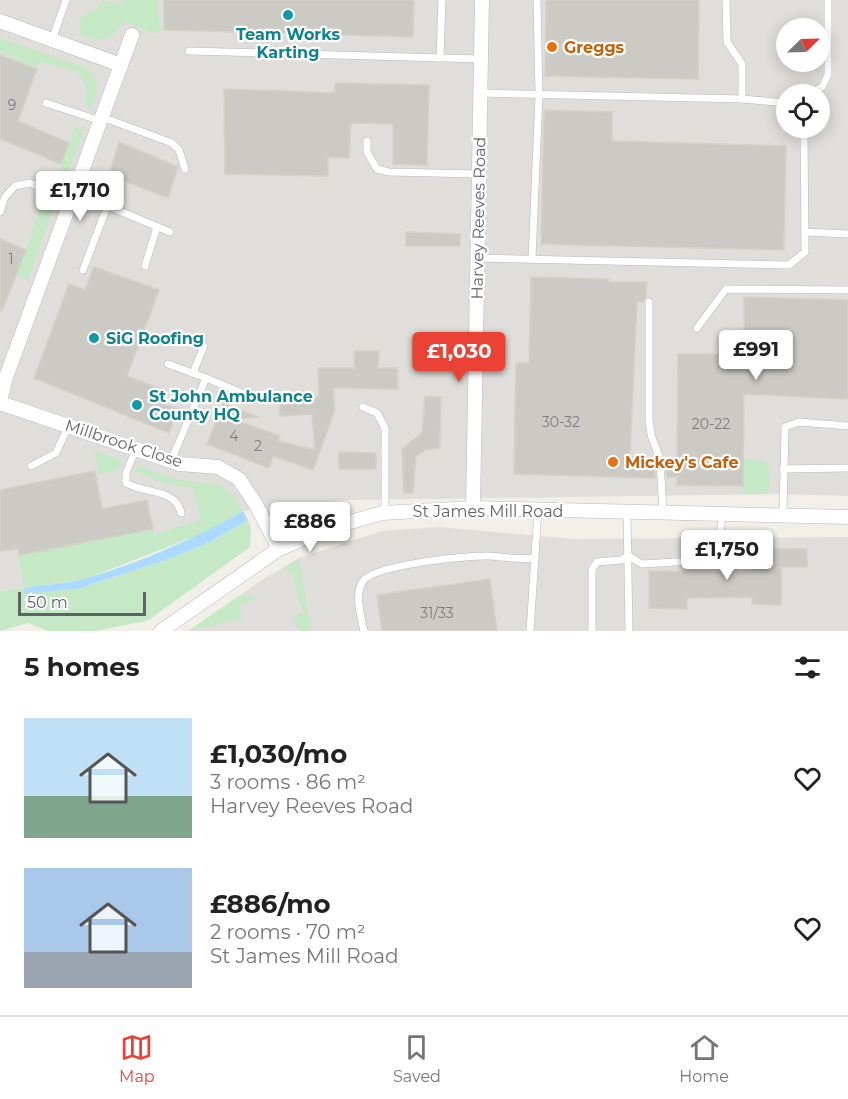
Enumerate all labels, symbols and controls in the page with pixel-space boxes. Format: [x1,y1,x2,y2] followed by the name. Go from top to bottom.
[281,8,295,22] marker: Team Works Karting
[776,18,830,72] north arrow
[776,18,830,138] map controls
[236,25,340,62] place label: Team Works Karting
[564,38,625,57] place label: Greggs
[545,40,559,54] marker: Greggs
[776,84,830,138] button: locate
[8,96,16,114] house number: 9
[468,137,489,299] street label: Harvey Reeves Road
[31,171,129,222] pin: £1,710
[50,178,110,202] text: £1,710
[8,250,14,268] house number: 1
[106,329,204,348] place label: SiG Roofing
[720,330,792,381] pin: £991
[87,331,101,345] marker: SiG Roofing
[410,332,508,383] pin: £1,030
[733,337,779,361] text: £991
[426,339,492,363] text: £1,030
[149,387,313,424] place label: St John Ambulance County HQ
[130,398,144,412] marker: St John Ambulance County HQ
[542,413,580,431] house number: 30-32
[692,415,730,433] house number: 20-22
[63,416,185,471] street label: Millbrook Close
[229,427,239,445] house number: 4
[254,437,262,455] house number: 2
[625,453,739,472] place label: Mickey's Cafe
[606,455,620,469] marker: Mickey's Cafe
[274,502,346,553] pin: £886
[413,502,563,521] street label: St James Mill Road
[284,509,336,533] text: £886
[678,530,776,581] pin: £1,750
[695,537,759,561] text: £1,750
[18,589,146,616] scale bar
[27,593,68,612] text: 50 m
[420,604,454,622] house number: 31/33
[24,651,140,683] text: 5 homes
[791,651,824,684] icon: filters
[210,738,347,770] text: £1,030/mo
[72,742,144,814] icon: home
[791,762,824,795] icon: heart
[210,770,366,794] text: 3 rooms · 86 m²
[210,794,413,818] text: Harvey Reeves Road
[210,888,331,920] text: £886/mo
[72,892,144,964] icon: home
[791,912,824,945] icon: heart
[210,920,366,944] text: 2 rooms · 70 m²
[210,944,399,968] text: St James Mill Road
[119,1031,155,1086] tab: Map
[393,1031,441,1086] tab: Saved
[679,1031,729,1086] tab: Home

